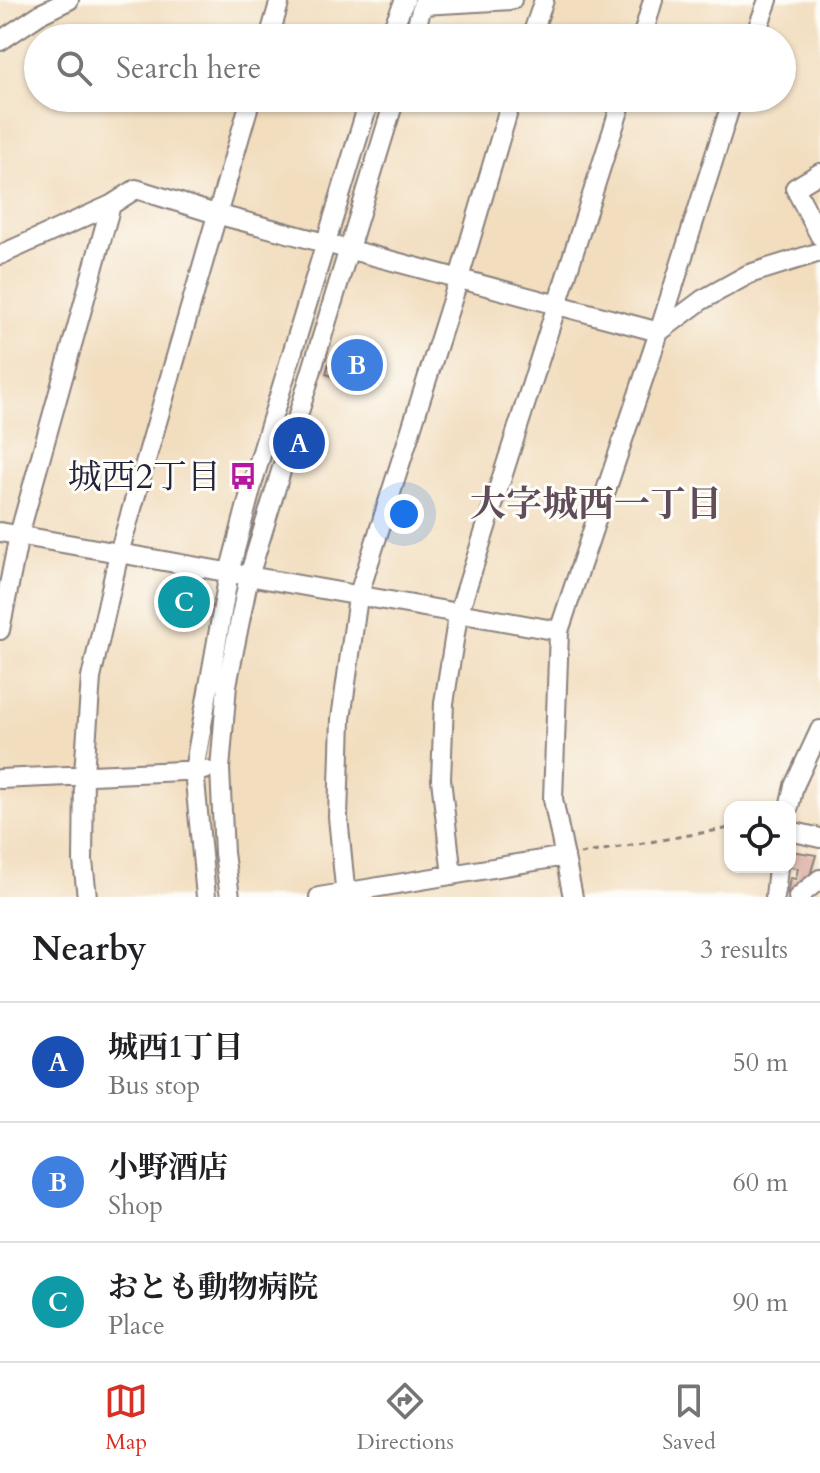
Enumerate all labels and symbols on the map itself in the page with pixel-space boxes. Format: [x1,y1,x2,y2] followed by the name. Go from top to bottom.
[331,335,383,395] pin: B
[273,413,325,473] pin: A
[68,454,221,500] place label: 城西2丁目
[228,461,258,491] bus stop icon: 城西2丁目
[470,480,722,529] district label: 大字城西一丁目
[384,494,424,534] your location
[158,572,210,632] pin: C

